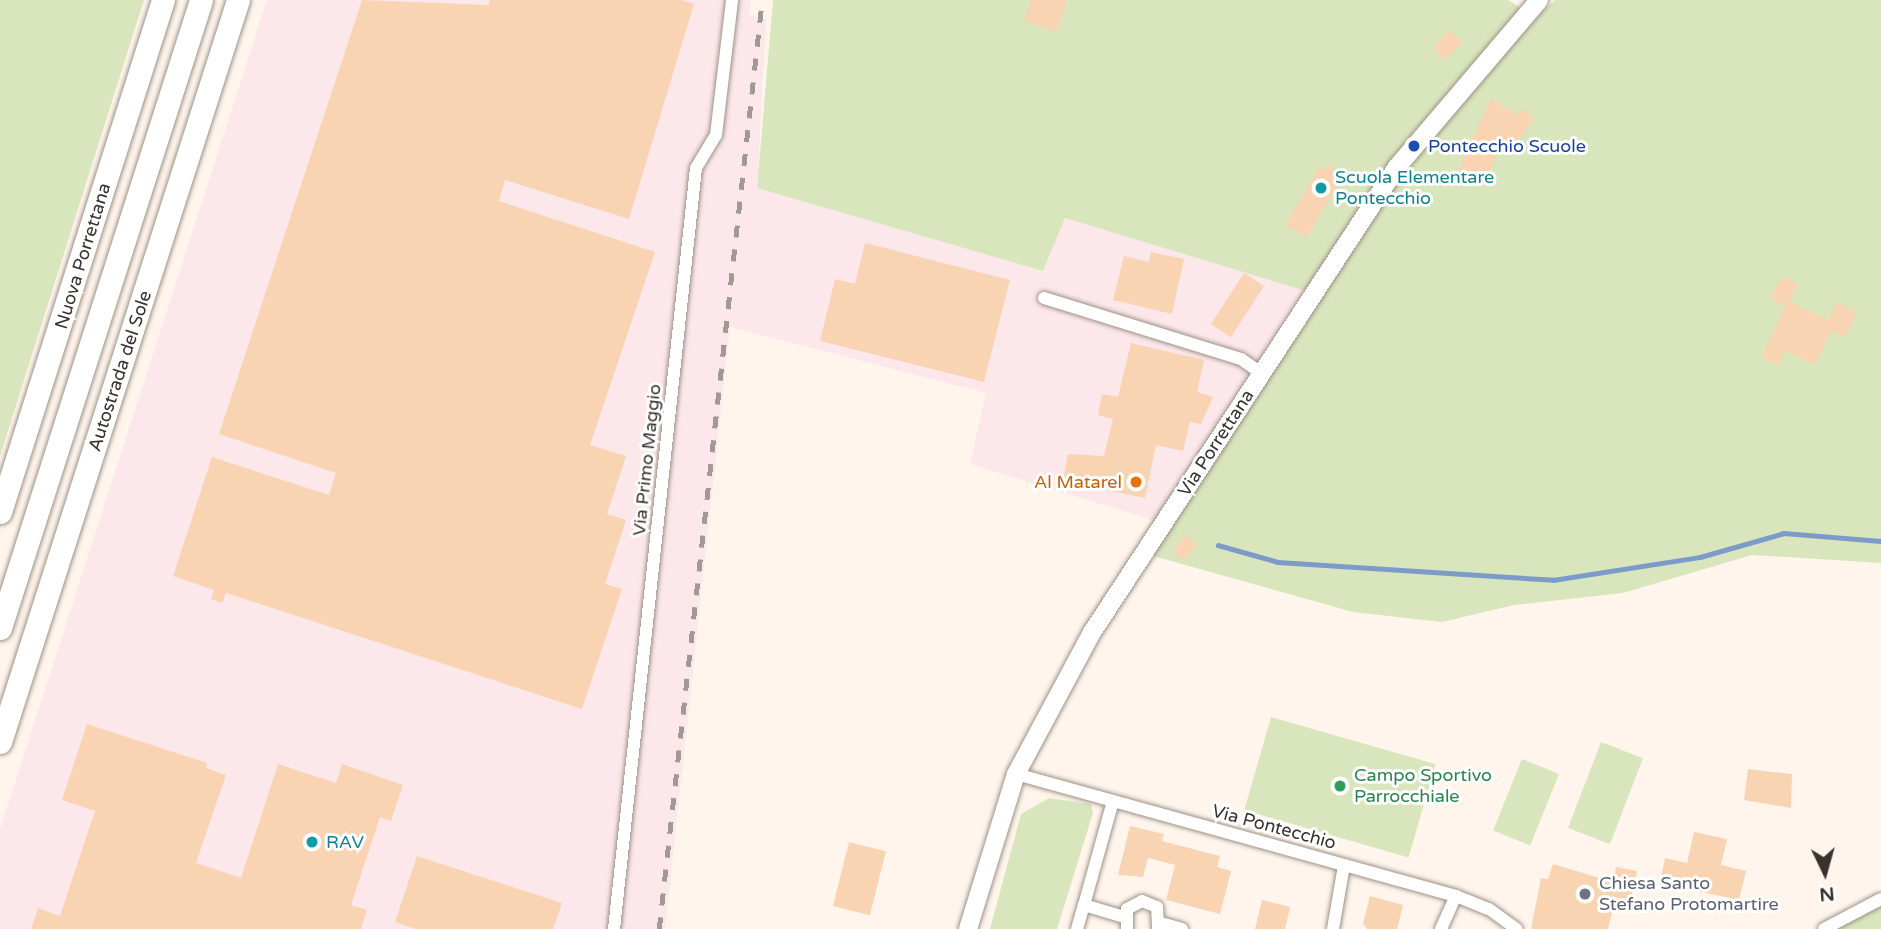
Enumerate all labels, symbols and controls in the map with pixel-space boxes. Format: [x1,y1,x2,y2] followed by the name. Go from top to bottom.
[1428,135,1586,157] place label: Pontecchio Scuole
[1406,138,1422,154] marker: Pontecchio Scuole
[1335,167,1494,210] place label: Scuola Elementare Pontecchio
[51,180,115,332] street label: Nuova Porrettana
[1313,180,1329,196] marker: Scuola Elementare Pontecchio
[84,288,156,454] street label: Autostrada del Sole
[628,383,666,537] street label: Via Primo Maggio
[1173,386,1259,500] street label: Via Porrettana
[1034,471,1122,493] place label: Al Matarel
[1128,474,1144,490] marker: Al Matarel
[1354,765,1492,808] place label: Campo Sportivo Parrocchiale
[1332,778,1348,794] marker: Campo Sportivo Parrocchiale
[1210,800,1338,854] street label: Via Pontecchio
[326,831,364,853] place label: RAV
[304,834,320,850] marker: RAV
[1790,838,1860,908] north arrow
[1599,873,1779,916] place label: Chiesa Santo Stefano Protomartire
[1818,882,1835,906] text: N
[1577,886,1593,902] marker: Chiesa Santo Stefano Protomartire

